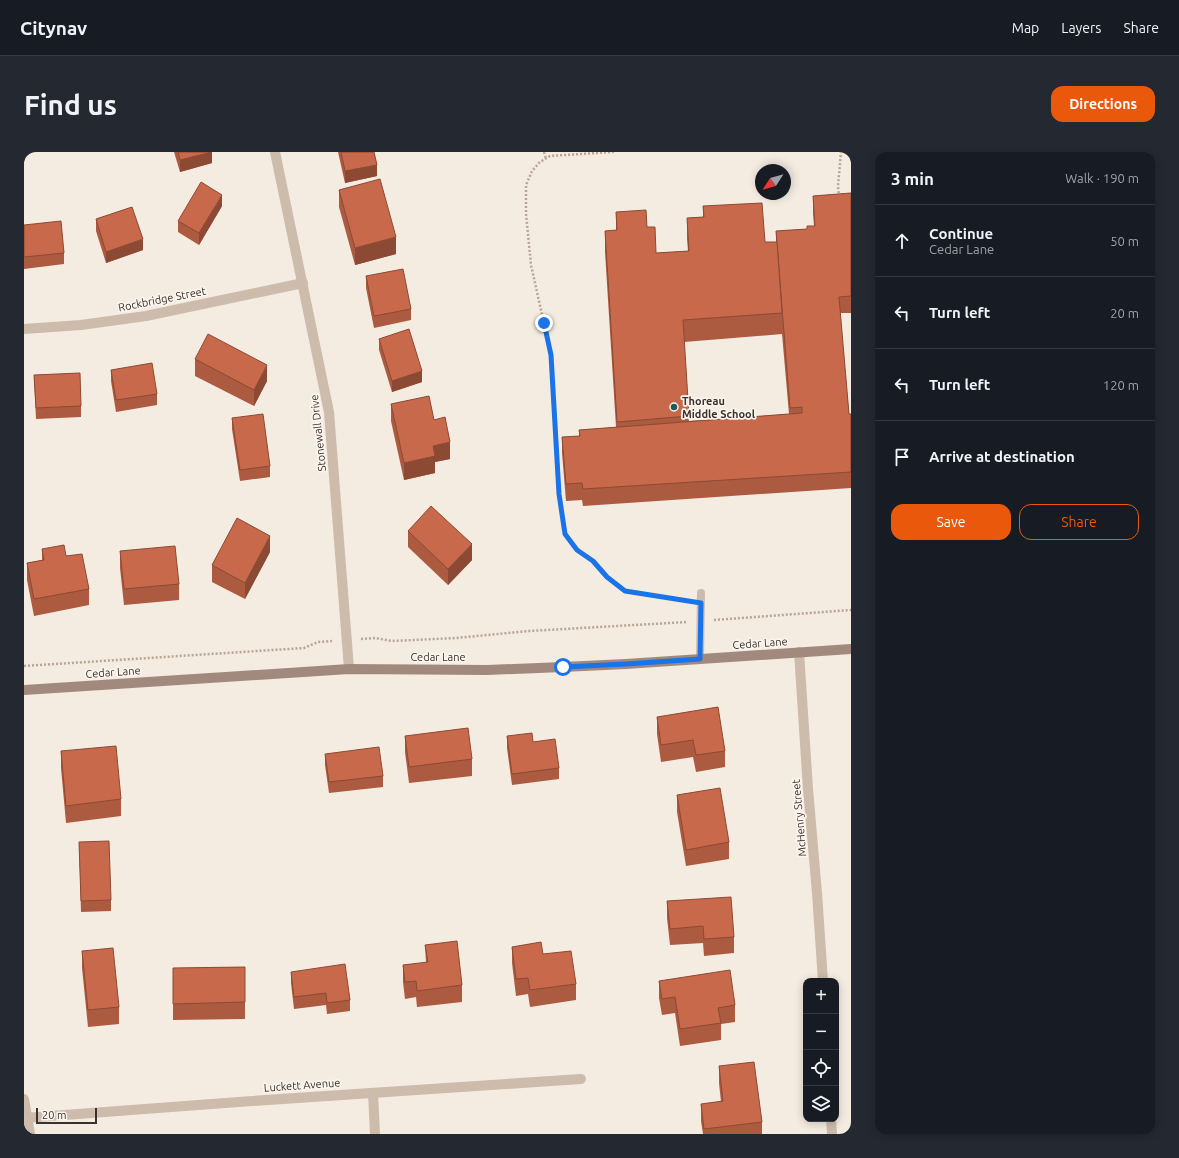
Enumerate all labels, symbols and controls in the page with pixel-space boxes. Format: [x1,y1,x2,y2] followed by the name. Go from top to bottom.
[20,17,87,39] text: Citynav
[1012,20,1039,36] text: Map
[1061,20,1101,36] text: Layers
[1123,20,1159,36] text: Share
[1051,86,1155,122] button: Directions
[24,89,117,120] text: Find us
[755,164,791,200] north arrow
[891,169,934,188] text: 3 min
[1065,171,1139,185] text: Walk · 190 m
[929,225,993,242] text: Continue
[891,230,913,252] icon: ahead
[1110,234,1139,248] text: 50 m
[929,242,994,256] text: Cedar Lane
[117,284,208,313] street label: Rockbridge Street
[891,302,913,324] icon: left
[929,304,990,321] text: Turn left
[1110,306,1139,320] text: 20 m
[535,314,553,332] route end
[891,374,913,396] icon: left
[929,376,990,393] text: Turn left
[1103,378,1139,392] text: 120 m
[308,394,328,472] street label: Stonewall Drive
[682,395,756,420] place label: Thoreau Middle School
[669,402,679,412] marker: Thoreau Middle School
[891,446,913,468] icon: arrive
[929,448,1075,465] text: Arrive at destination
[891,504,1011,540] button: Save
[1019,504,1139,540] button: Share
[732,635,788,651] street label: Cedar Lane
[410,651,466,663] street label: Cedar Lane
[554,658,572,676] route start
[85,664,141,680] street label: Cedar Lane
[790,778,808,857] street label: McHenry Street
[803,978,839,1122] map controls
[803,978,839,1014] button: +
[803,1014,839,1050] button: −
[803,1050,839,1086] button: locate
[263,1076,341,1094] street label: Luckett Avenue
[803,1086,839,1122] button: layers
[36,1106,97,1125] scale bar
[42,1109,66,1121] text: 20 m

